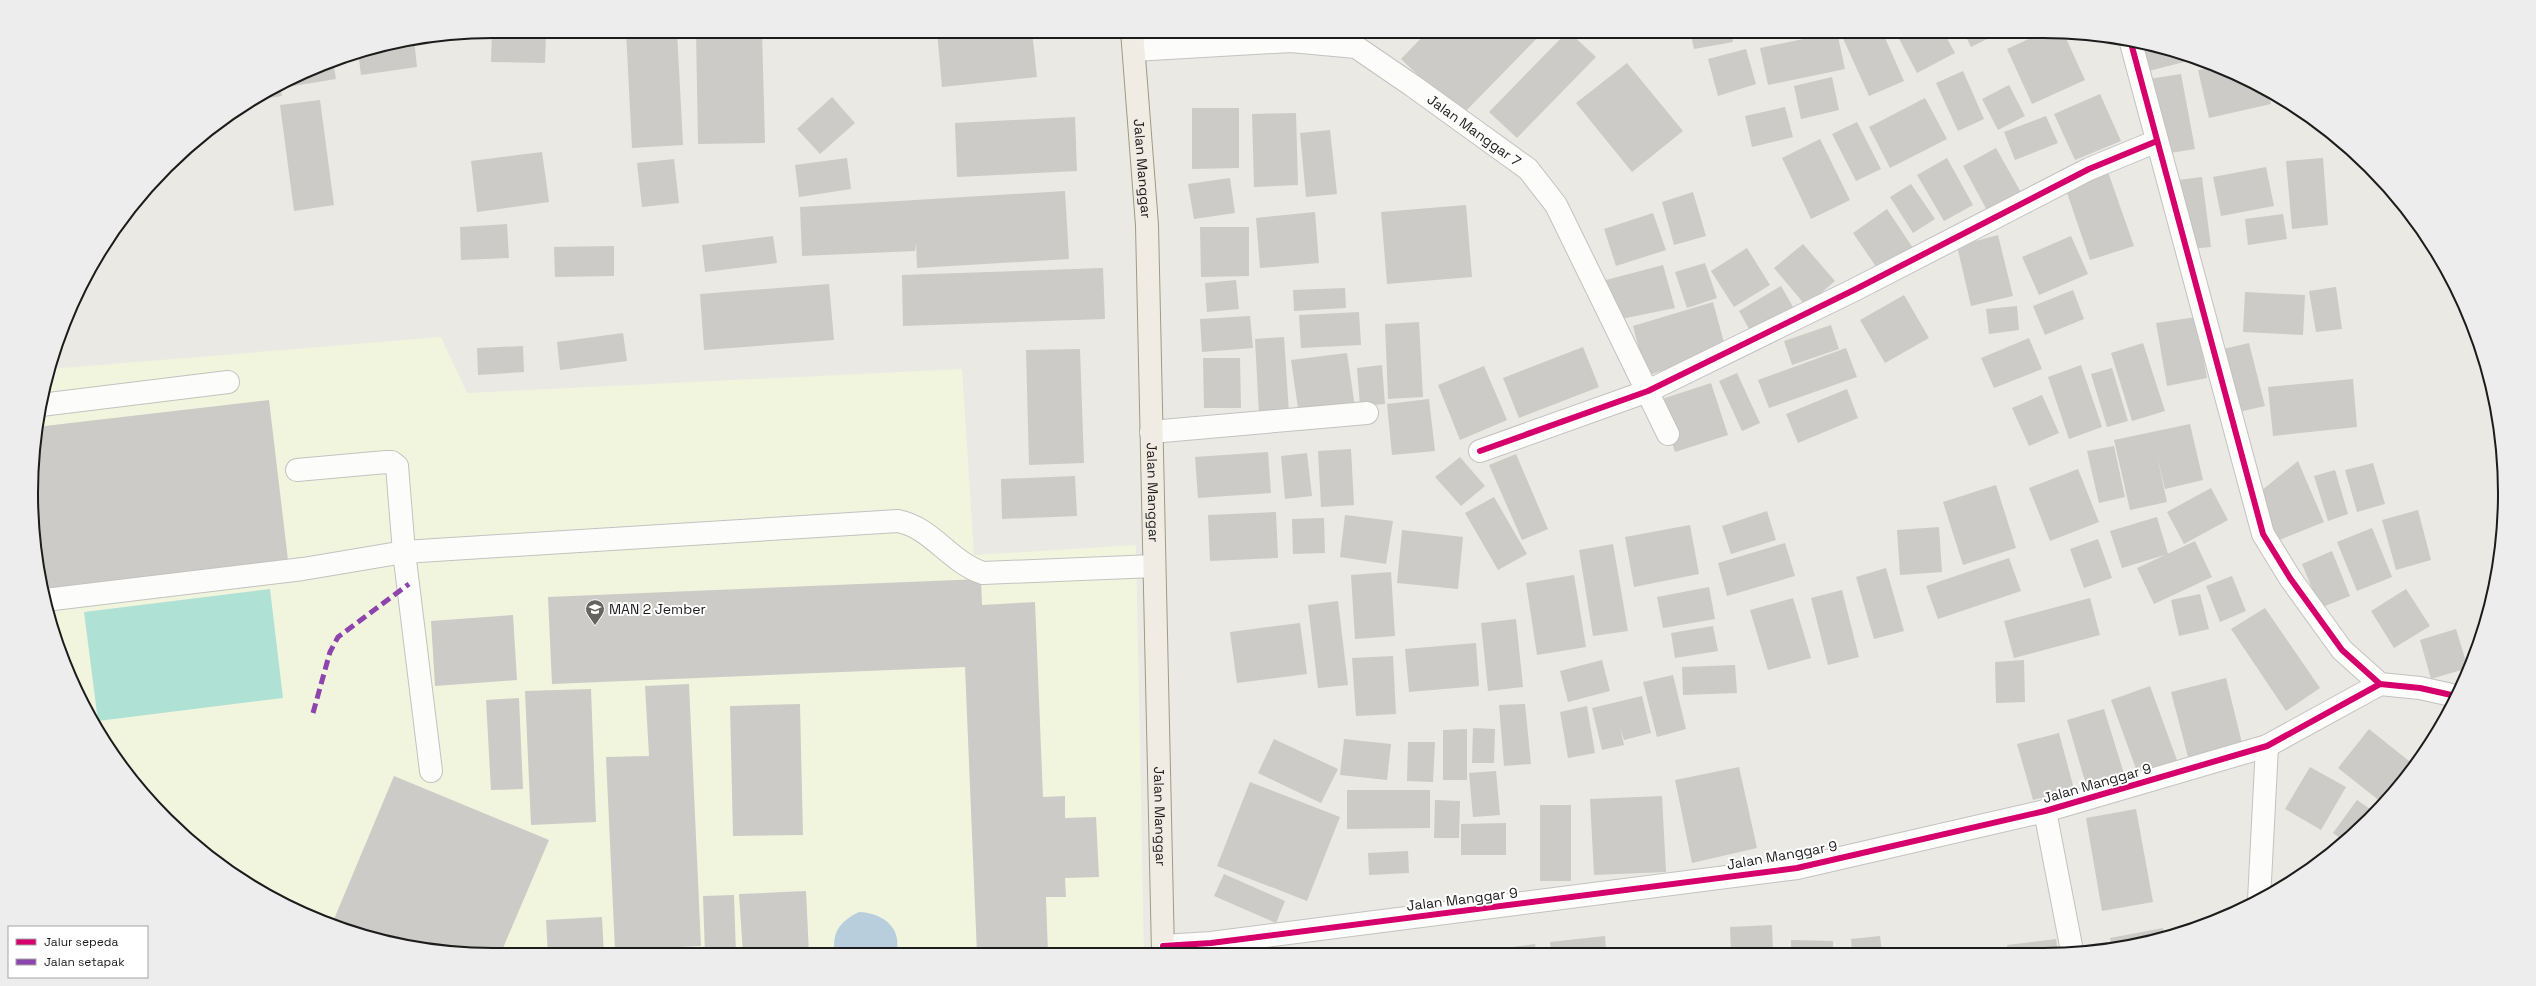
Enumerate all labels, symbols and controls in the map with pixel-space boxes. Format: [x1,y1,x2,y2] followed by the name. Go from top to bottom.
[1424,90,1525,170] street label: Jalan Manggar 7
[1130,118,1155,219] street label: Jalan Manggar
[1143,442,1163,542] street label: Jalan Manggar
[584,598,606,626] school or university icon: MAN 2 Jember
[609,600,706,618] place label: MAN 2 Jember
[2041,759,2153,807] street label: Jalan Manggar 9
[1150,766,1170,866] street label: Jalan Manggar
[1725,836,1839,874] street label: Jalan Manggar 9
[1405,883,1519,915] street label: Jalan Manggar 9
[8,926,148,978] legend
[44,934,119,950] text: Jalur sepeda
[44,954,125,970] text: Jalan setapak

